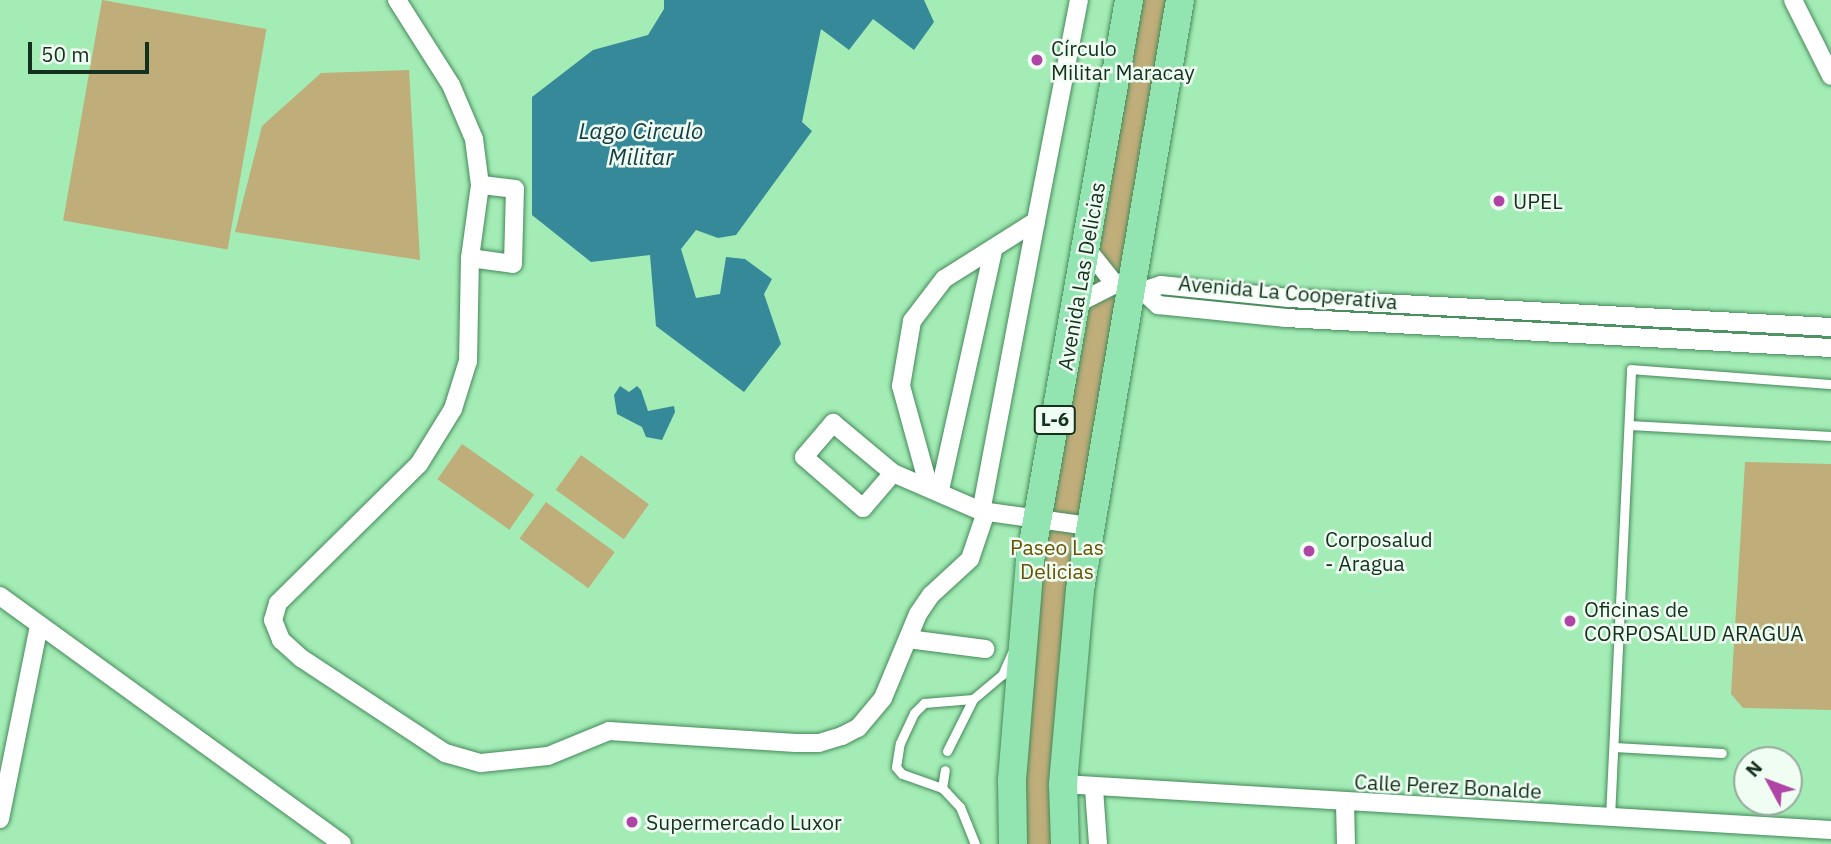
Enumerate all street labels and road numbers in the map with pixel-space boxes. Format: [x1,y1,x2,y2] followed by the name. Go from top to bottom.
[1052,180,1110,372] street label: Avenida Las Delicias
[1177,270,1399,314] street label: Avenida La Cooperativa
[1032,404,1078,436] road number: L-6
[1354,769,1542,803] street label: Calle Perez Bonalde

